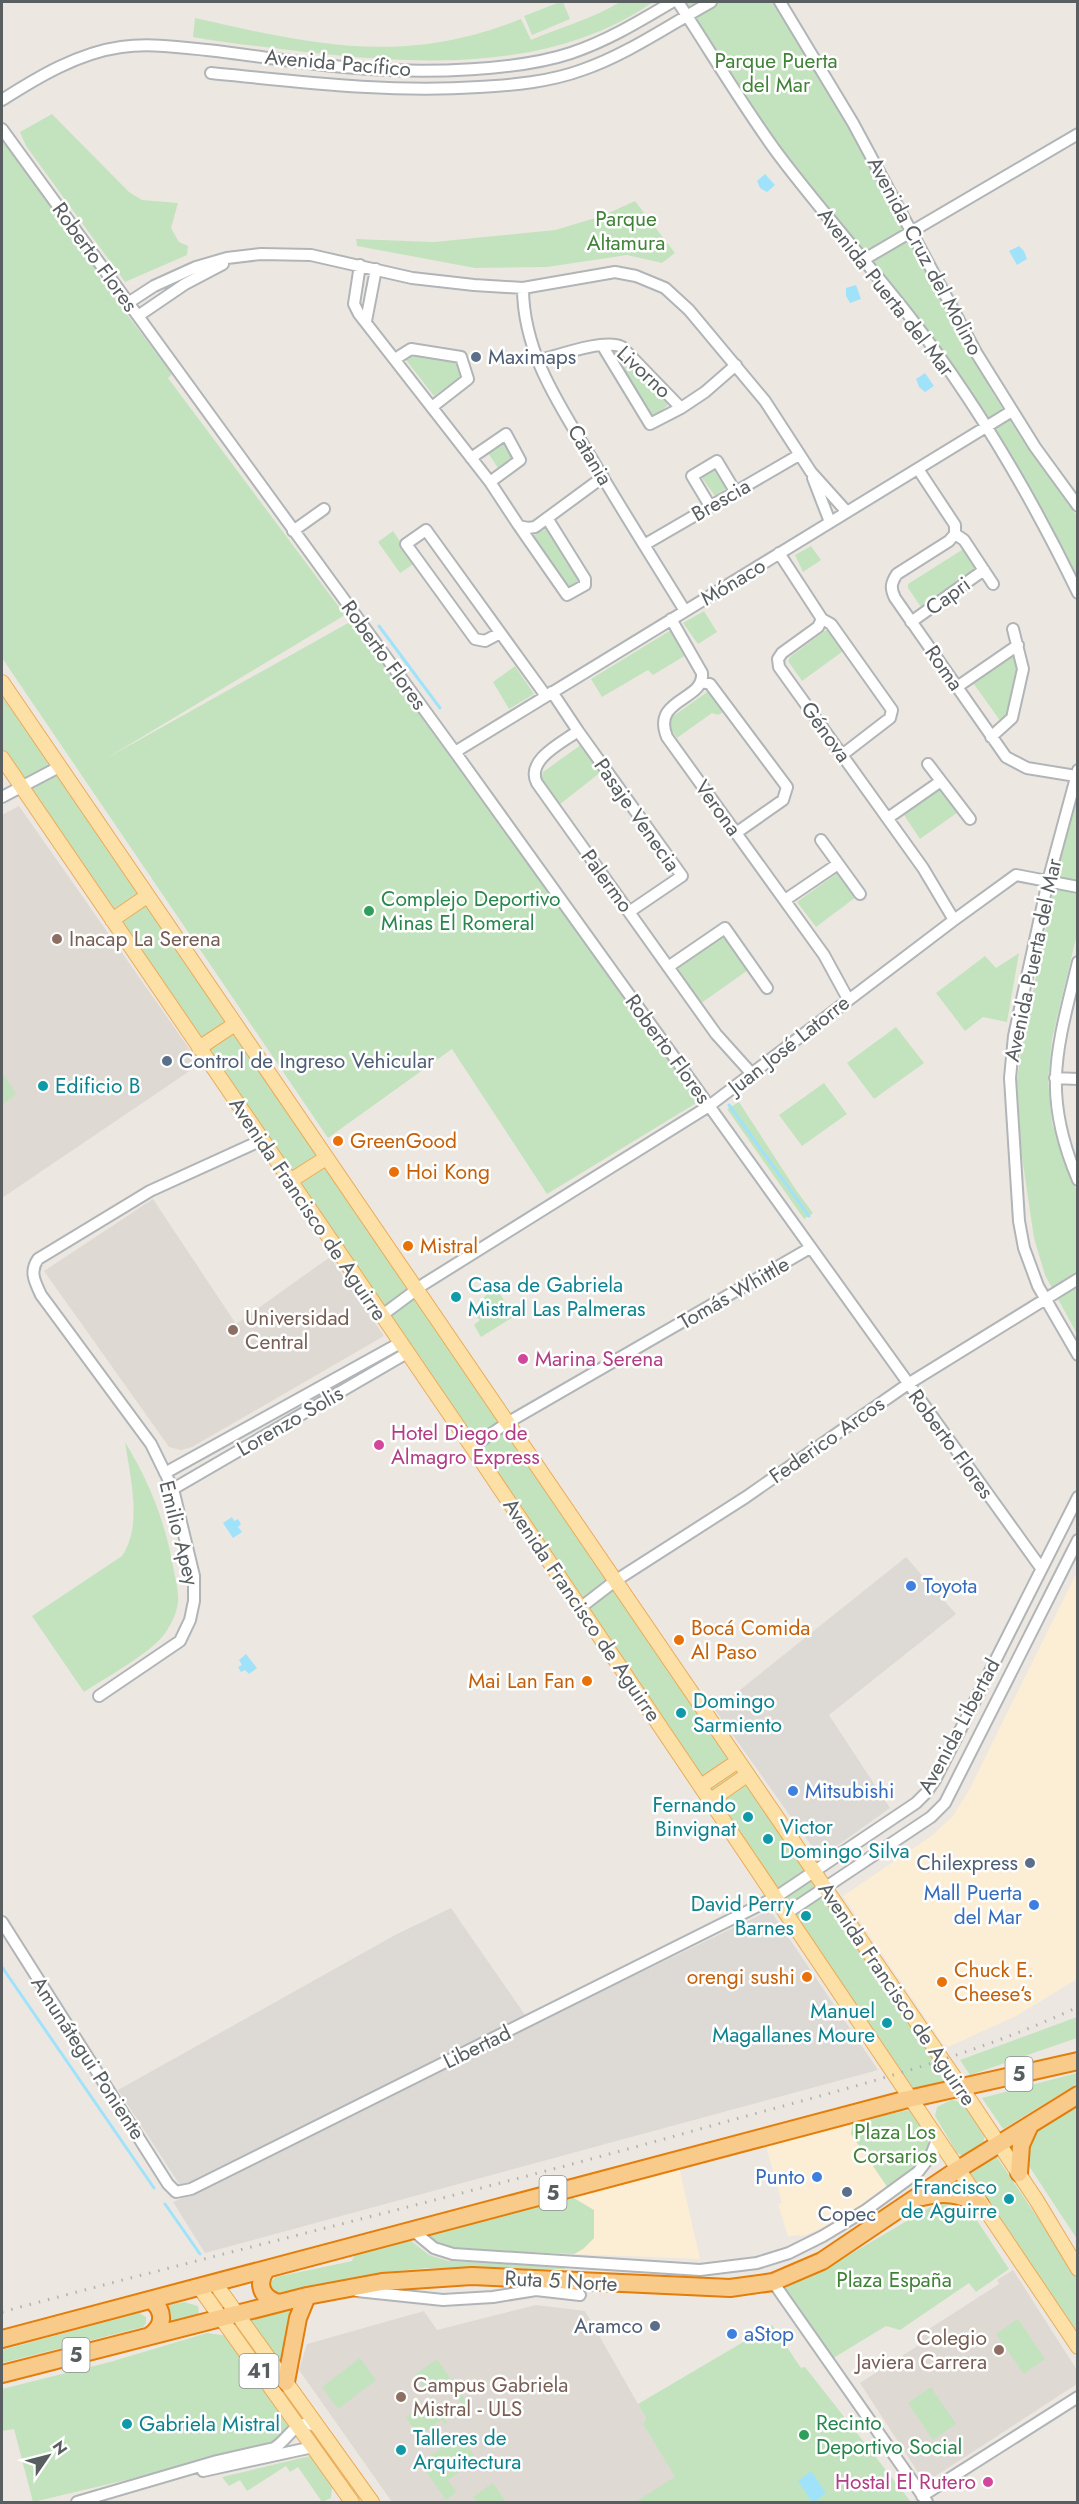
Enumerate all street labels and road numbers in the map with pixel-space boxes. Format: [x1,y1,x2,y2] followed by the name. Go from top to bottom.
[264,42,412,84] street label: Avenida Pacífico
[860,151,990,361] street label: Avenida Cruz del Molino
[45,196,145,318] street label: Roberto Flores
[810,201,962,383] street label: Avenida Puerta del Mar
[610,339,678,405] street label: Livorno
[560,419,620,491] street label: Catania
[686,471,756,529] street label: Brescia
[695,551,771,613] street label: Mónaco
[919,569,977,623] street label: Capri
[334,594,434,716] street label: Roberto Flores
[917,639,971,697] street label: Roma
[794,695,858,769] street label: Génova
[587,752,687,878] street label: Pasaje Venecia
[688,774,748,842] street label: Verona
[574,843,640,919] street label: Palermo
[997,855,1069,1064] street label: Avenida Puerta del Mar
[618,988,718,1110] street label: Roberto Flores
[720,988,856,1104] street label: Juan José Latorre
[222,1091,394,1327] street label: Avenida Francisco de Aguirre
[673,1249,795,1337] street label: Tomás Whittle
[231,1378,349,1464] street label: Lorenzo Solis
[901,1383,1001,1505] street label: Roberto Flores
[763,1389,891,1491] street label: Federico Arcos
[152,1477,207,1589] street label: Emilio Apey
[496,1492,668,1728] street label: Avenida Francisco de Aguirre
[911,1653,1007,1799] street label: Avenida Libertad
[811,1876,983,2112] street label: Avenida Francisco de Aguirre
[24,1970,152,2146] street label: Amunátegui Poniente
[438,2018,516,2076] street label: Libertad
[1006,2057,1032,2091] road number: 5
[540,2176,566,2210] road number: 5
[504,2263,618,2299] street label: Ruta 5 Norte
[62,2338,90,2372] road number: 5
[240,2354,278,2388] road number: 41

